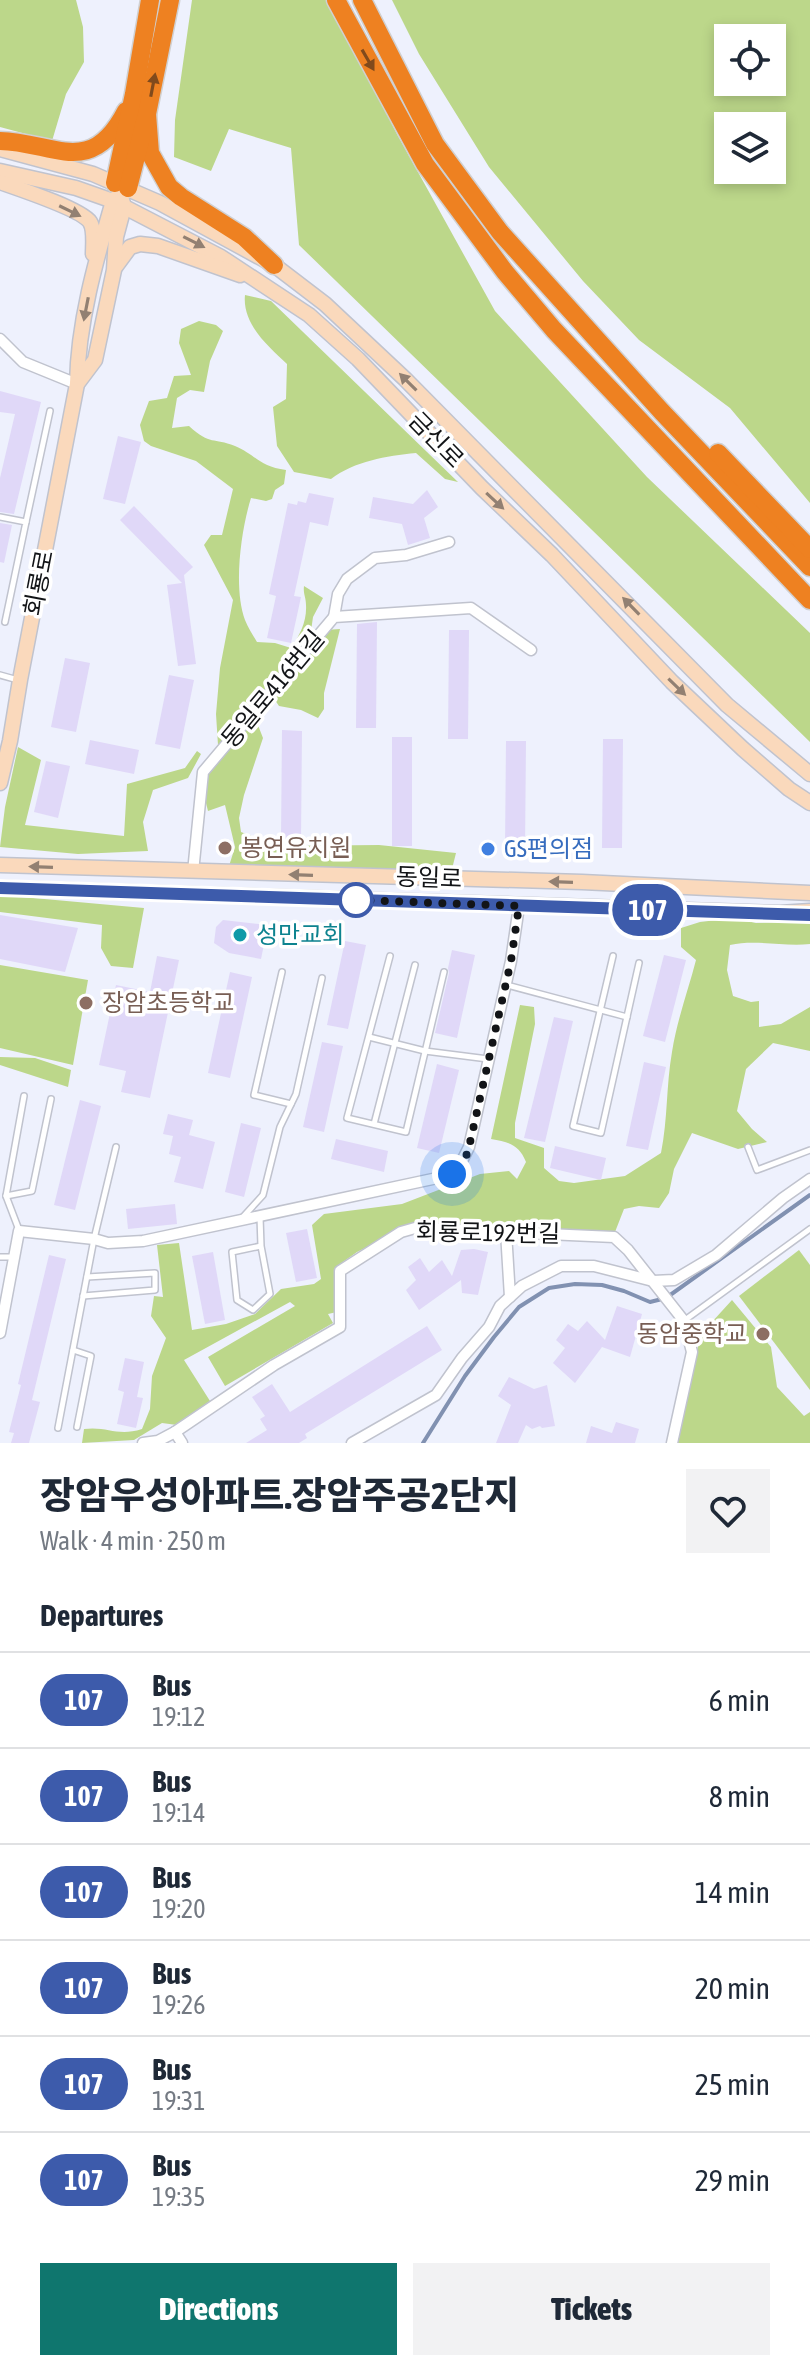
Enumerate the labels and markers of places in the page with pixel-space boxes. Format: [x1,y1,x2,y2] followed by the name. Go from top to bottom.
[241,834,351,861] place label: 봉연유치원
[504,835,593,862] place label: GS편의점
[216,839,234,857] marker: 봉연유치원
[479,840,497,858] marker: GS편의점
[339,883,373,917] unlabelled marker
[256,921,344,948] place label: 성만교회
[231,926,249,944] marker: 성만교회
[102,989,234,1016] place label: 장암초등학교
[77,994,95,1012] marker: 장암초등학교
[637,1320,747,1347] place label: 동암중학교
[754,1325,772,1343] marker: 동암중학교

